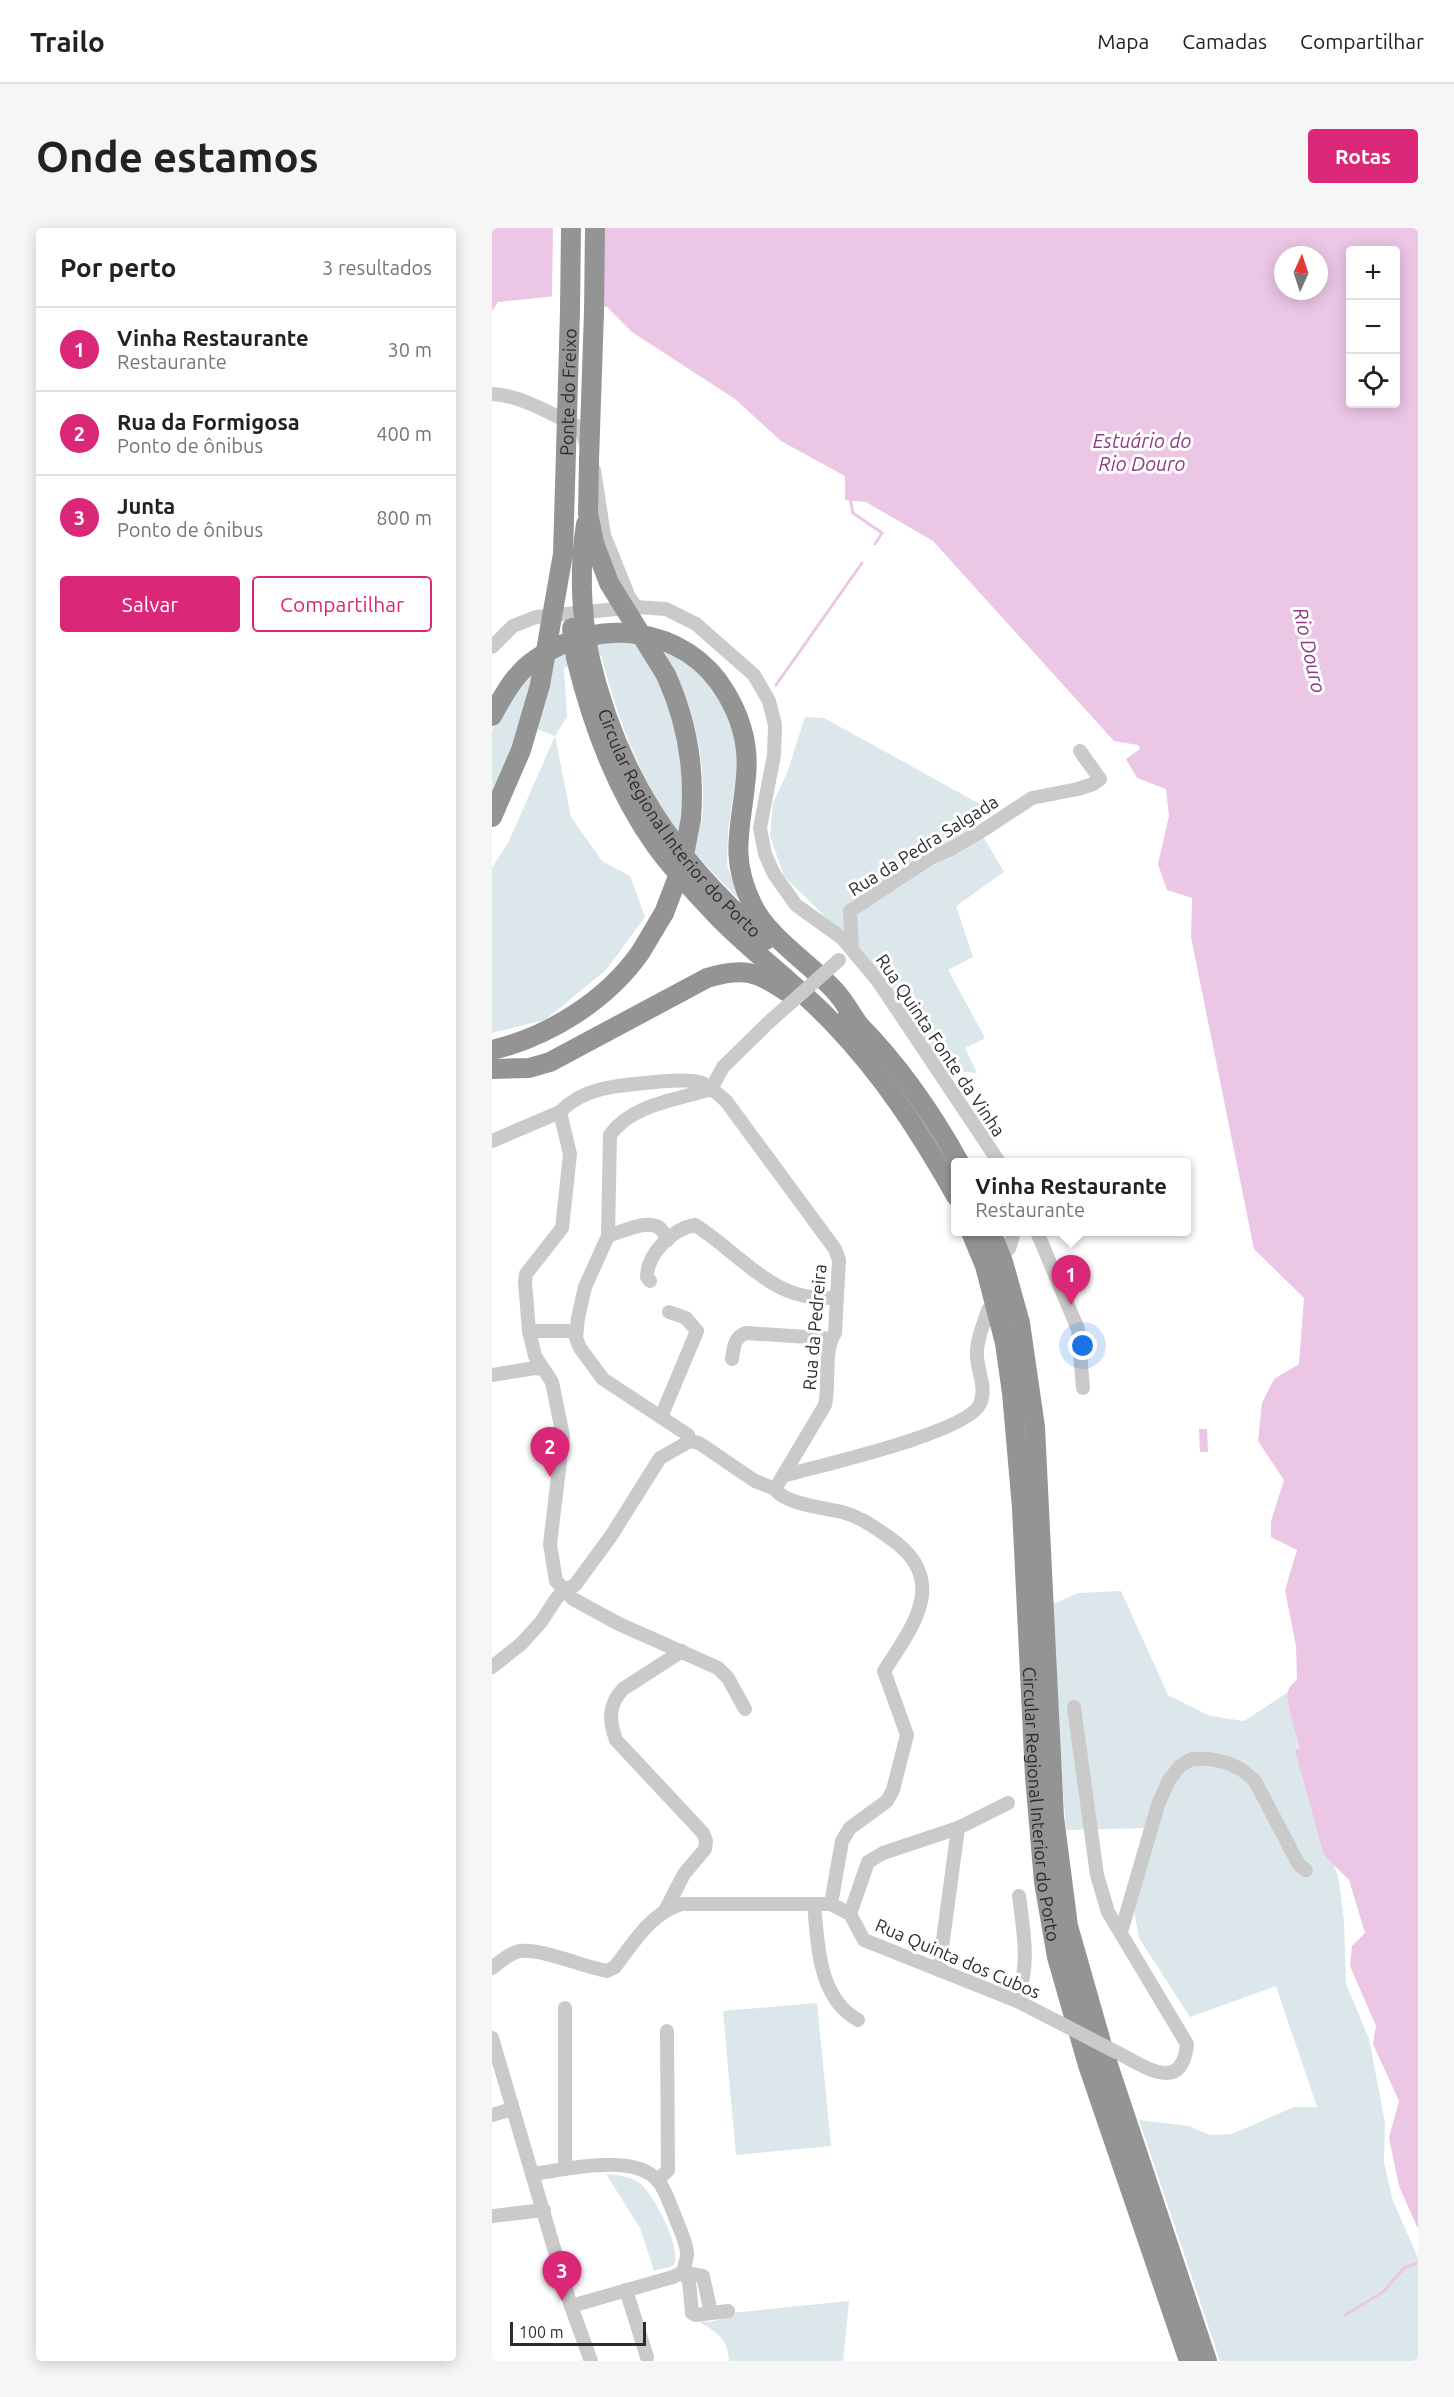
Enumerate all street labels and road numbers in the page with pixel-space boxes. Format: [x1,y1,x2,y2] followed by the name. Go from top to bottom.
[556,328,579,456] street label: Ponte do Freixo
[595,706,765,941] street label: Circular Regional Interior do Porto
[845,791,1001,899] street label: Rua da Pedra Salgada
[872,950,1010,1141] street label: Rua Quinta Fonte da Vinha
[799,1263,829,1391] street label: Rua da Pedreira
[1020,1666,1064,1943] street label: Circular Regional Interior do Porto
[872,1914,1044,2003] street label: Rua Quinta dos Cubos

